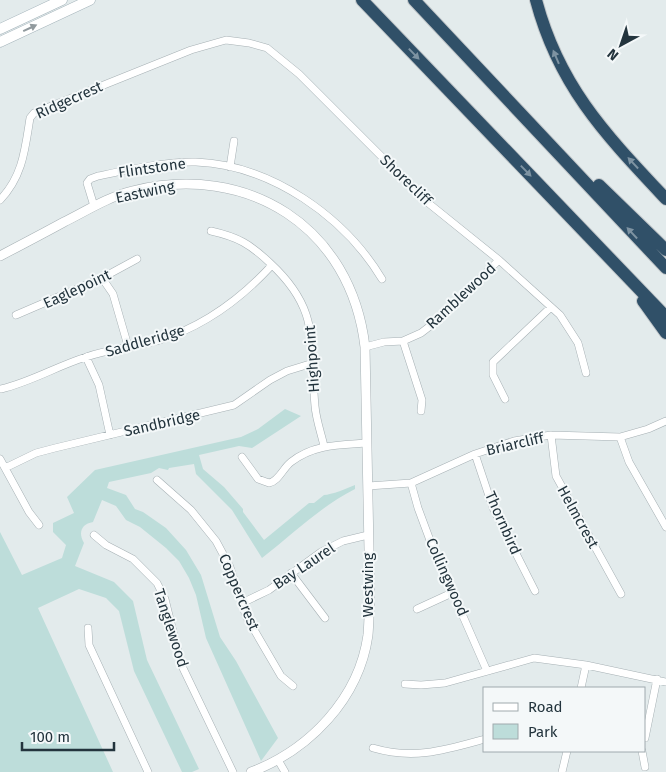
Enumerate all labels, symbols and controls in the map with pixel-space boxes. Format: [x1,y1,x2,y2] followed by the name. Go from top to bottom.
[596,20,646,70] north arrow
[23,24,37,32] one-way arrow
[604,45,622,64] text: N
[408,47,420,59] one-way arrow
[552,49,560,64] one-way arrow
[33,77,106,123] street label: Ridgecrest
[376,151,436,210] street label: Shorecliff
[117,154,187,182] street label: Flintstone
[627,158,639,170] one-way arrow
[520,164,532,176] one-way arrow
[114,177,176,207] street label: Eastwing
[626,227,638,239] one-way arrow
[422,259,500,333] street label: Ramblewood
[40,265,114,312] street label: Eaglepoint
[103,321,187,361] street label: Saddleridge
[301,324,323,393] street label: Highpoint
[122,405,202,441] street label: Sandbridge
[484,428,546,459] street label: Briarcliff
[553,483,603,552] street label: Helmcrest
[481,489,525,557] street label: Thornbird
[422,535,472,619] street label: Collingwood
[270,538,339,593] street label: Bay Laurel
[215,551,263,633] street label: Coppercrest
[359,553,377,617] street label: Westwing
[150,586,192,670] street label: Tanglewood
[483,687,646,752] legend
[528,698,563,716] text: Road
[22,720,115,752] scale bar
[528,723,558,741] text: Park
[30,728,70,746] text: 100 m

